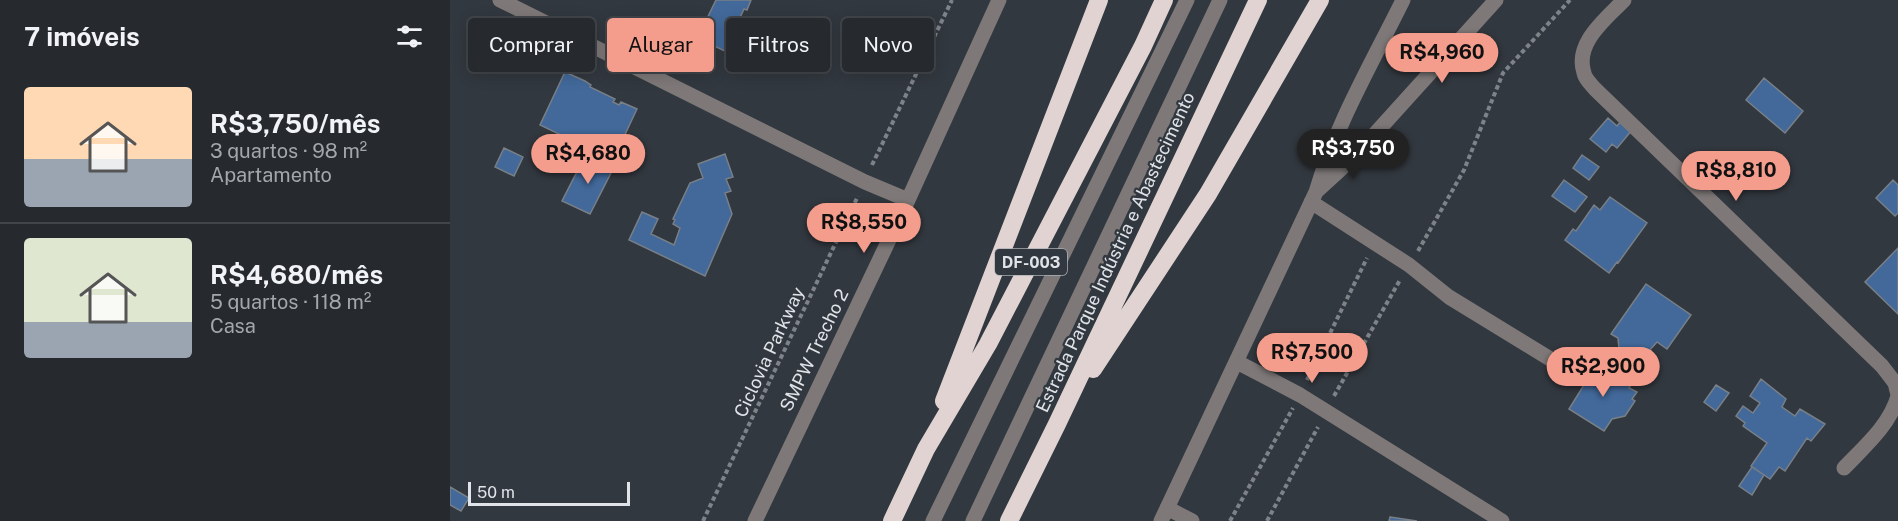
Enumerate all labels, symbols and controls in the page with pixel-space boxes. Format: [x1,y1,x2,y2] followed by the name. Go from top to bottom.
[468,18,595,72] chip: Comprar
[607,18,714,72] chip: Alugar
[726,18,830,72] chip: Filtros
[842,18,934,72] chip: Novo
[393,20,426,53] icon: filters
[24,21,140,52] text: 7 imóveis
[1387,33,1497,84] pin: R$4,960
[1399,40,1485,64] text: R$4,960
[1031,88,1199,416] street label: Estrada Parque Indústria e Abastecimento
[210,108,381,139] text: R$3,750/mês
[72,111,144,183] icon: home
[1298,129,1408,180] pin: R$3,750
[533,134,643,185] pin: R$4,680
[1311,136,1395,160] text: R$3,750
[210,139,367,163] text: 3 quartos · 98 m²
[545,141,631,165] text: R$4,680
[1681,151,1791,202] pin: R$8,810
[1695,158,1777,182] text: R$8,810
[210,163,332,187] text: Apartamento
[809,203,919,254] pin: R$8,550
[821,210,907,234] text: R$8,550
[995,249,1067,275] road number: DF-003
[210,259,383,290] text: R$4,680/mês
[72,262,144,334] icon: home
[730,283,808,420] street label: Ciclovia Parkway
[775,285,853,415] street label: SMPW Trecho 2
[210,290,371,314] text: 5 quartos · 118 m²
[210,314,256,338] text: Casa
[1257,333,1367,384] pin: R$7,500
[1271,340,1353,364] text: R$7,500
[1548,347,1658,398] pin: R$2,900
[1561,354,1645,378] text: R$2,900
[468,479,630,506] scale bar
[477,483,515,502] text: 50 m

